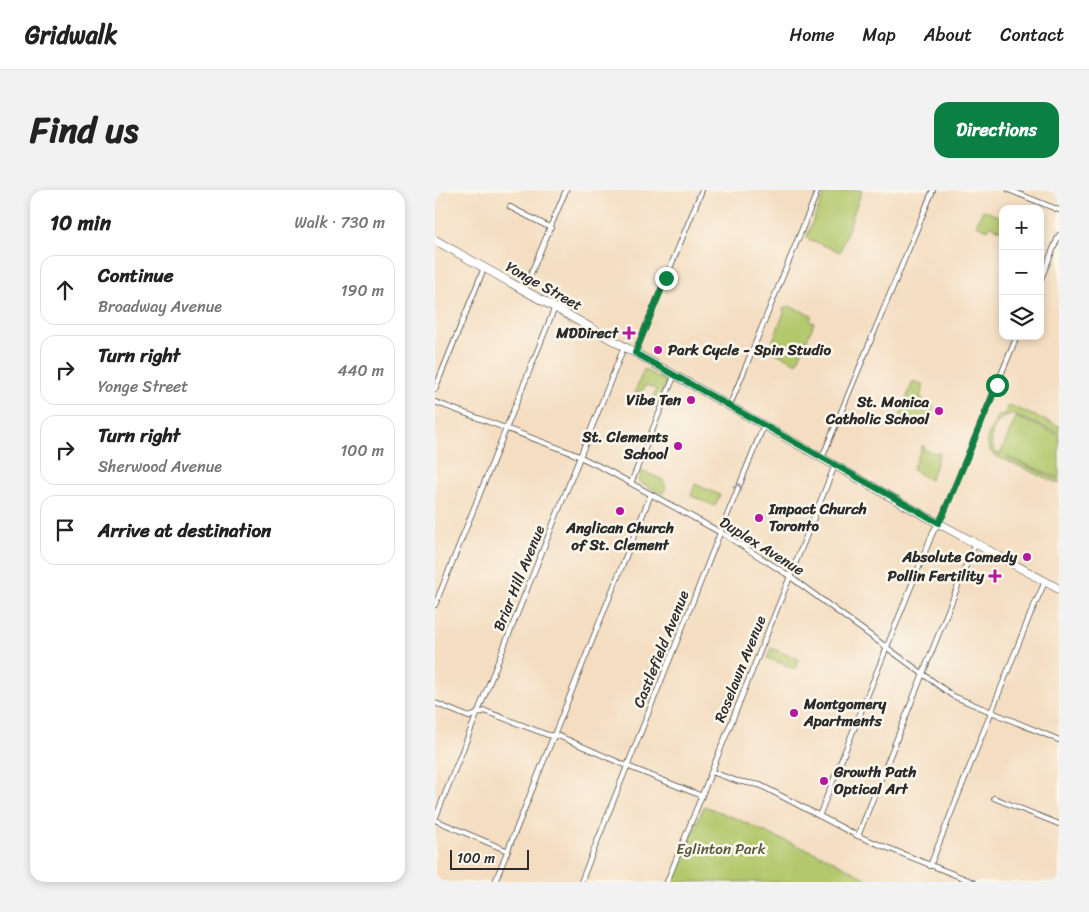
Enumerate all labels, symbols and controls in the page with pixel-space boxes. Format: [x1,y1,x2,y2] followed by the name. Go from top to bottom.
[25,14,117,56] text: Gridwalk
[790,19,835,51] text: Home
[863,19,896,51] text: Map
[924,19,972,51] text: About
[1000,19,1064,51] text: Contact
[30,99,138,161] text: Find us
[934,102,1059,158] button: Directions
[50,204,111,242] text: 10 min
[999,205,1044,340] map controls
[999,205,1044,250] button: +
[294,208,385,237] text: Walk · 730 m
[999,250,1044,295] button: −
[501,254,588,318] street label: Yonge Street
[98,259,174,292] text: Continue
[655,267,678,290] route end
[51,276,79,304] icon: ahead
[341,276,384,305] text: 190 m
[98,292,222,321] text: Broadway Avenue
[999,295,1044,340] button: layers
[555,320,619,346] place label: MDDirect
[622,326,636,340] marker: MDDirect
[668,337,831,363] place label: Park Cycle - Spin Studio
[98,339,180,372] text: Turn right
[652,344,664,356] marker: Park Cycle - Spin Studio
[51,356,79,384] icon: right
[337,356,384,385] text: 440 m
[98,372,188,401] text: Yonge Street
[986,374,1009,397] route start
[626,387,682,413] place label: Vibe Ten
[825,389,930,432] place label: St. Monica Catholic School
[685,394,697,406] marker: Vibe Ten
[933,405,945,417] marker: St. Monica Catholic School
[98,419,180,452] text: Turn right
[581,424,669,467] place label: St. Clements School
[51,436,79,464] icon: right
[340,436,384,465] text: 100 m
[672,440,684,452] marker: St. Clements School
[98,452,222,481] text: Sherwood Avenue
[732,483,742,492] one-way arrow
[768,496,867,539] place label: Impact Church Toronto
[614,505,626,517] marker: Anglican Church of St. Clement
[714,509,810,583] street label: Duplex Avenue
[753,512,765,524] marker: Impact Church Toronto
[98,514,271,547] text: Arrive at destination
[565,515,674,558] place label: Anglican Church of St. Clement
[51,516,79,544] icon: arrive
[486,521,552,635] street label: Briar Hill Avenue
[902,544,1018,570] place label: Absolute Comedy
[1021,551,1033,563] marker: Absolute Comedy
[888,563,985,589] place label: Pollin Fertility
[988,569,1002,583] marker: Pollin Fertility
[626,586,696,712] street label: Castlefield Avenue
[707,612,773,726] street label: Roselawn Avenue
[803,691,887,734] place label: Montgomery Apartments
[788,707,800,719] marker: Montgomery Apartments
[833,759,916,802] place label: Growth Path Optical Art
[818,775,830,787] marker: Growth Path Optical Art
[676,836,767,862] park label: Eglinton Park
[457,846,495,871] text: 100 m
[450,847,529,870] scale bar

